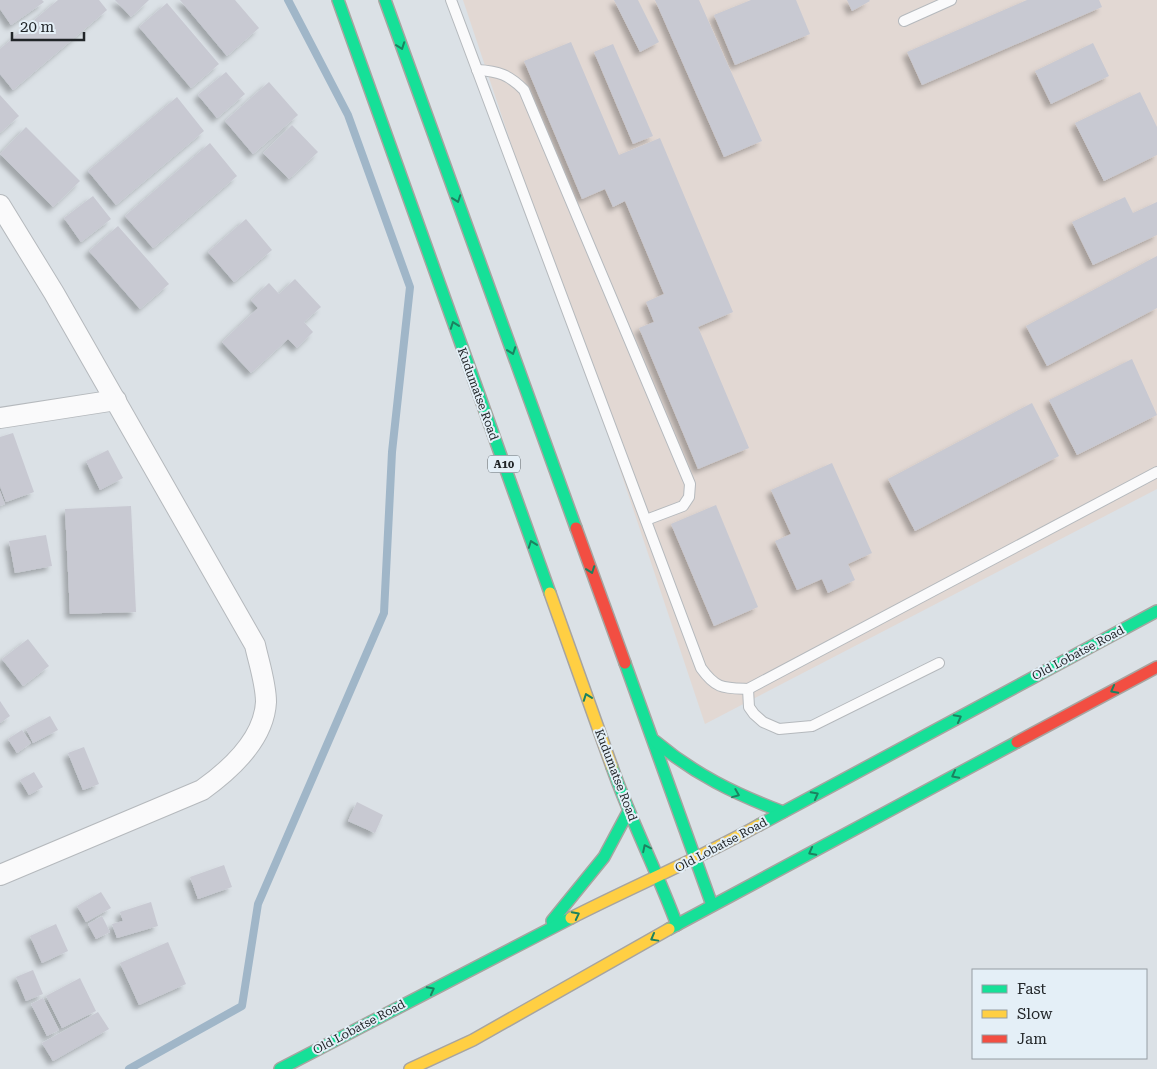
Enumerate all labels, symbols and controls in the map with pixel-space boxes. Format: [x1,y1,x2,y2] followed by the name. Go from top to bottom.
[12,10,85,42] scale bar
[20,18,55,36] text: 20 m
[395,41,405,50] one-way arrow
[451,194,461,202] one-way arrow
[450,321,460,329] one-way arrow
[455,346,501,443] street label: Kudumatse Road
[506,347,516,355] one-way arrow
[488,456,520,472] road number: A10
[528,540,538,548] one-way arrow
[585,565,595,574] one-way arrow
[1030,623,1127,683] street label: Old Lobatse Road
[1110,684,1119,694] one-way arrow
[583,693,593,701] one-way arrow
[952,714,961,724] one-way arrow
[592,727,640,823] street label: Kudumatse Road
[952,769,961,779] one-way arrow
[731,788,740,799] one-way arrow
[809,791,818,801] one-way arrow
[673,815,770,875] street label: Old Lobatse Road
[641,844,652,853] one-way arrow
[808,846,817,856] one-way arrow
[571,911,580,921] one-way arrow
[651,932,660,942] one-way arrow
[972,969,1147,1059] legend
[1017,980,1047,998] text: Fast
[426,986,435,996] one-way arrow
[311,997,408,1057] street label: Old Lobatse Road
[1017,1005,1053,1023] text: Slow
[1017,1030,1047,1048] text: Jam

